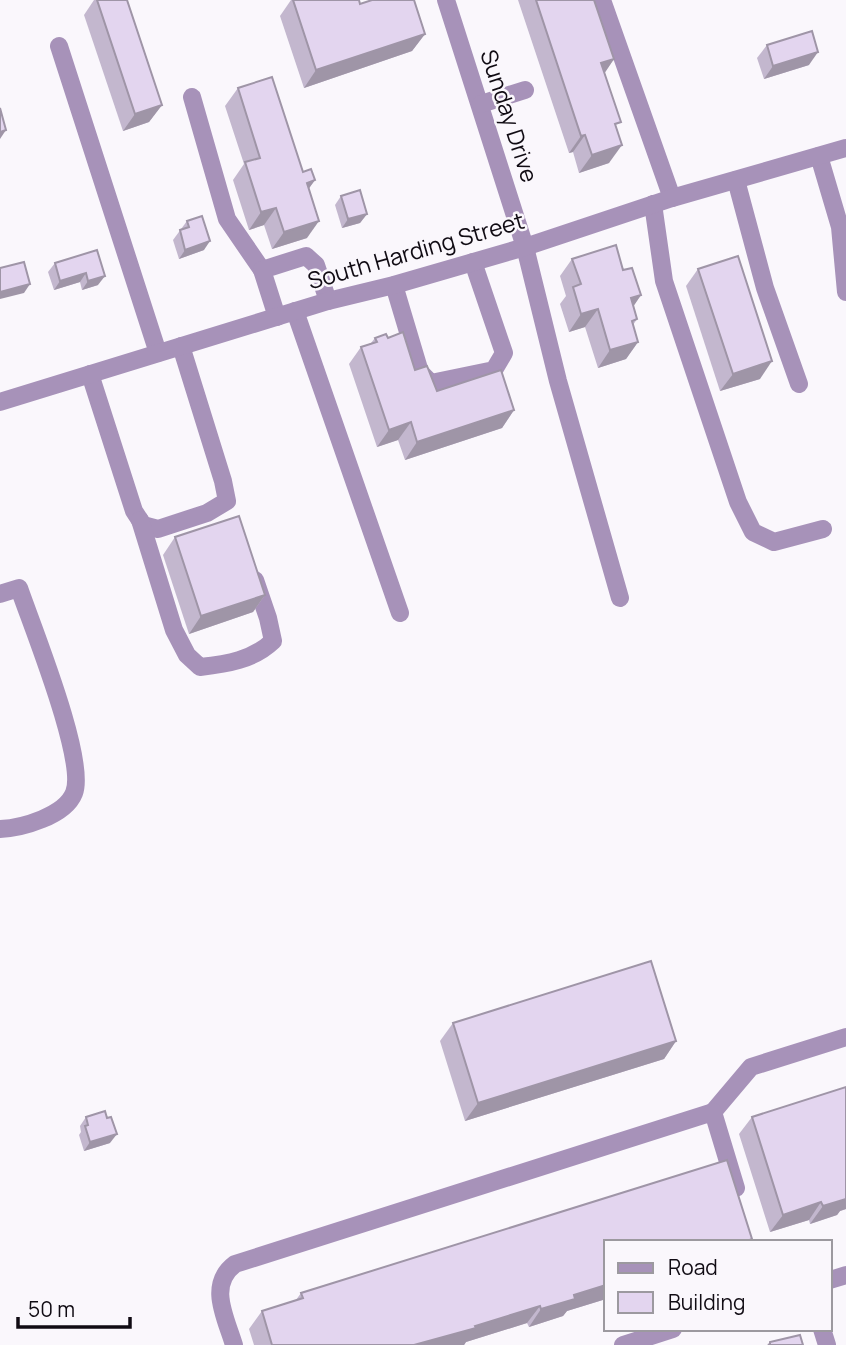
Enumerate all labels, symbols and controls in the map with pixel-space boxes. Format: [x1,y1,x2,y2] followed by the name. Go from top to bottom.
[473,45,546,186] street label: Sunday Drive
[304,204,528,296] street label: South Harding Street
[604,1240,832,1331] legend
[668,1253,718,1281] text: Road
[18,1286,130,1330] scale bar
[668,1288,745,1316] text: Building
[28,1295,75,1323] text: 50 m

